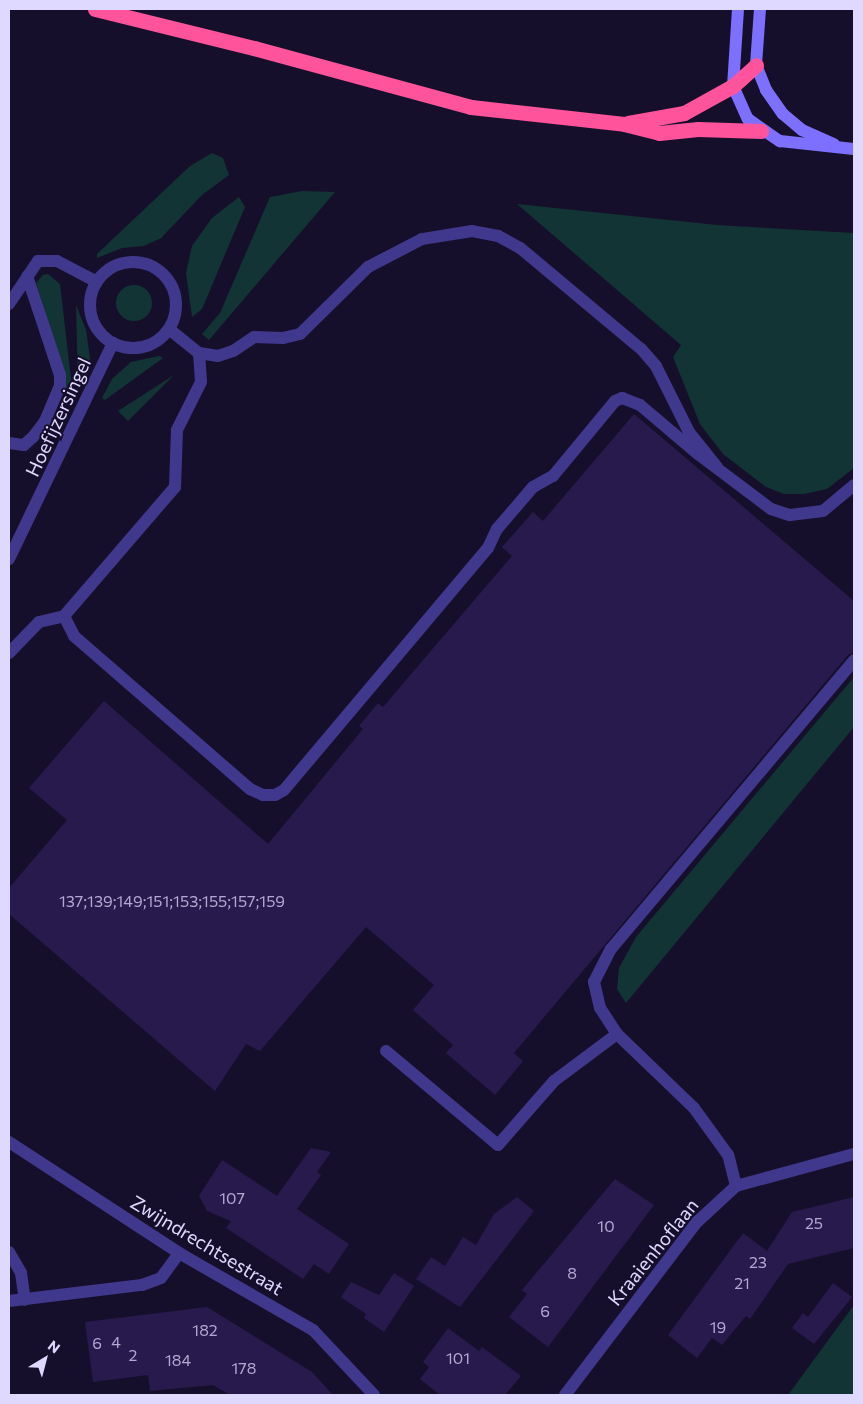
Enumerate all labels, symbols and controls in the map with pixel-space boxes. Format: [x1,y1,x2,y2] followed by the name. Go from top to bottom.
[20,354,96,480] street label: Hoefijzersingel
[59,891,285,911] house number: 137;139;149;151;153;155;157;159
[219,1188,245,1208] house number: 107
[126,1190,288,1300] street label: Zwijndrechtsestraat
[603,1194,703,1310] street label: Kraaienhoflaan
[805,1213,823,1233] house number: 25
[597,1216,615,1236] house number: 10
[749,1252,767,1272] house number: 23
[567,1263,577,1283] house number: 8
[734,1273,750,1293] house number: 21
[540,1301,550,1321] house number: 6
[710,1317,726,1337] house number: 19
[192,1320,218,1340] house number: 182
[111,1332,121,1352] house number: 4
[92,1333,102,1353] house number: 6
[20,1334,70,1384] north arrow
[45,1337,64,1357] text: N
[129,1345,137,1365] house number: 2
[446,1348,470,1368] house number: 101
[165,1350,191,1370] house number: 184
[232,1358,256,1378] house number: 178

